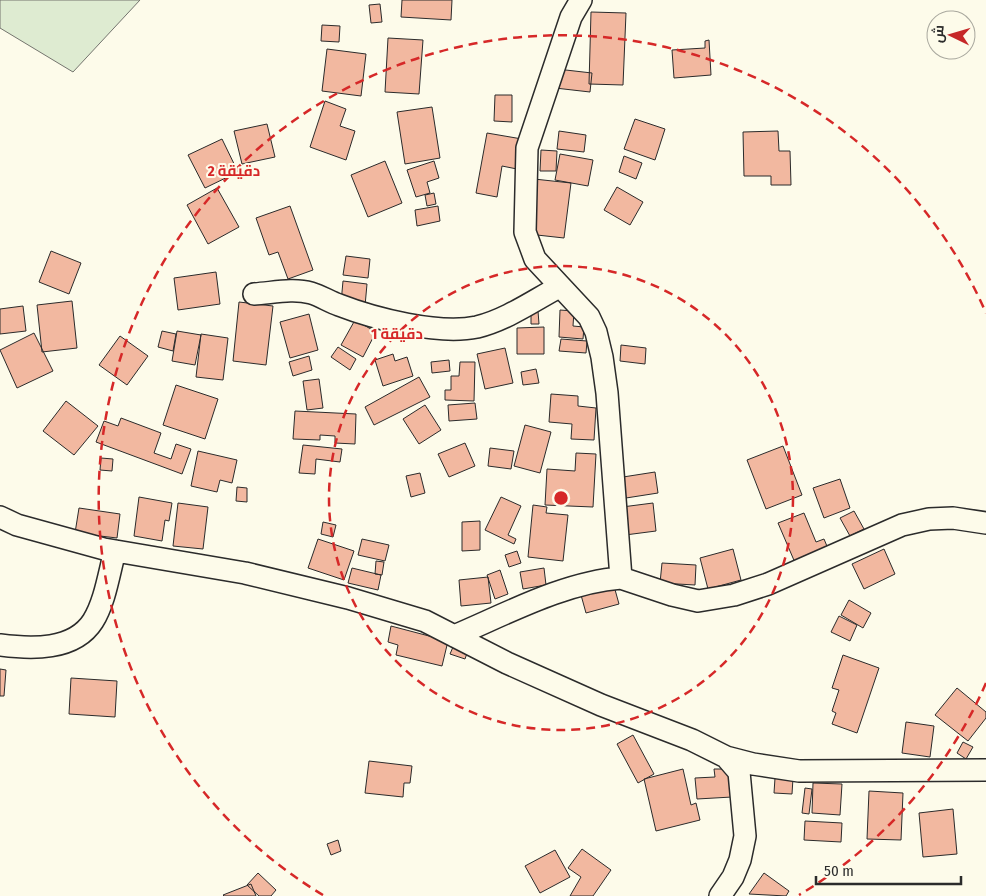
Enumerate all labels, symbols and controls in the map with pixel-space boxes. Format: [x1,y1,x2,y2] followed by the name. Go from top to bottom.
[926,10,976,60] north arrow
[929,24,948,44] text: ش
[207,162,260,180] text: 2 دقيقة
[371,325,423,343] text: 1 دقيقة
[552,489,570,507] centre of rings
[816,854,961,886] scale bar
[824,862,854,880] text: 50 m

